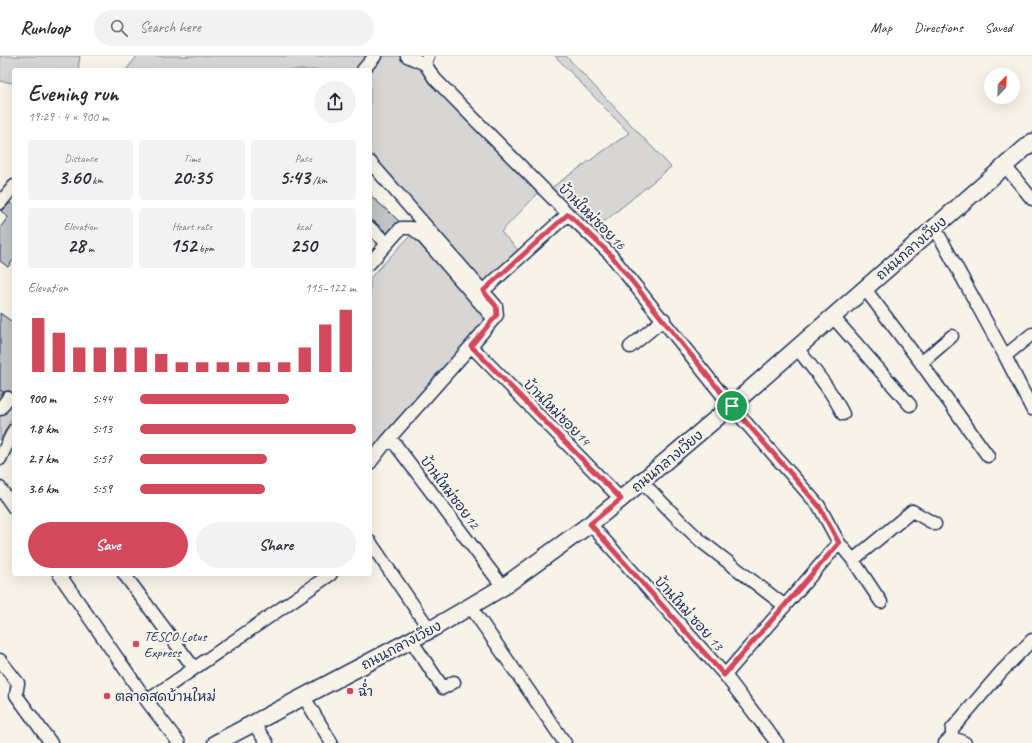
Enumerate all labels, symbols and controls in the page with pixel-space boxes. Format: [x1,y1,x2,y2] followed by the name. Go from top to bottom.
[94,10,374,46] search box
[20,16,70,40] text: Runloop
[108,17,130,39] icon: search
[140,18,201,37] text: Search here
[871,19,892,36] text: Map
[914,19,963,36] text: Directions
[985,19,1012,36] text: Saved
[984,68,1020,104] north arrow
[984,68,1020,104] map controls
[28,80,118,108] text: Evening run
[314,81,356,123] button: share
[28,109,109,125] text: 19:29 · 4 × 900 m
[64,151,97,165] text: Distance
[184,151,200,165] text: Time
[295,151,312,165] text: Pace
[58,165,90,190] text: 3.60
[172,165,212,190] text: 20:35
[279,165,310,190] text: 5:43
[90,173,103,187] text: km
[310,173,327,187] text: /km
[555,179,630,254] street label: บ้านใหม่ซอย16
[873,213,950,284] street label: ถนนกลางเวียง
[64,219,98,233] text: Elevation
[172,219,212,233] text: Heart rate
[296,219,311,233] text: kcal
[67,233,85,258] text: 28
[170,233,196,258] text: 152
[290,233,317,258] text: 250
[85,241,94,255] text: m
[196,241,214,255] text: bpm
[28,280,68,296] text: Elevation
[305,280,356,296] text: 115–122 m
[520,375,595,450] street label: บ้านใหม่ซอย14
[715,389,749,423] pin
[28,391,56,407] text: 900 m
[92,391,112,407] text: 5:44
[721,395,743,417] icon: arrive
[28,421,58,437] text: 1.8 km
[92,421,112,437] text: 5:13
[628,427,707,496] street label: ถนนกลางเวียง
[28,451,58,467] text: 2.7 km
[92,451,112,467] text: 5:57
[417,452,484,534] street label: บ้านใหม่ซอย12
[28,481,59,497] text: 3.6 km
[92,481,112,497] text: 5:59
[28,522,188,568] button: Save
[196,522,356,568] button: Share
[651,572,728,655] street label: บ้านใหม่ ซอย 13
[358,617,444,674] street label: ถนนกลางเวียง
[144,628,208,661] place label: TESCO Lotus Express
[131,639,141,649] marker: TESCO Lotus Express
[358,678,373,700] place label: ฉ่ำ
[345,686,355,696] marker: ฉ่ำ
[115,687,216,705] place label: ตลาดสดบ้านใหม่
[102,691,112,701] marker: ตลาดสดบ้านใหม่

